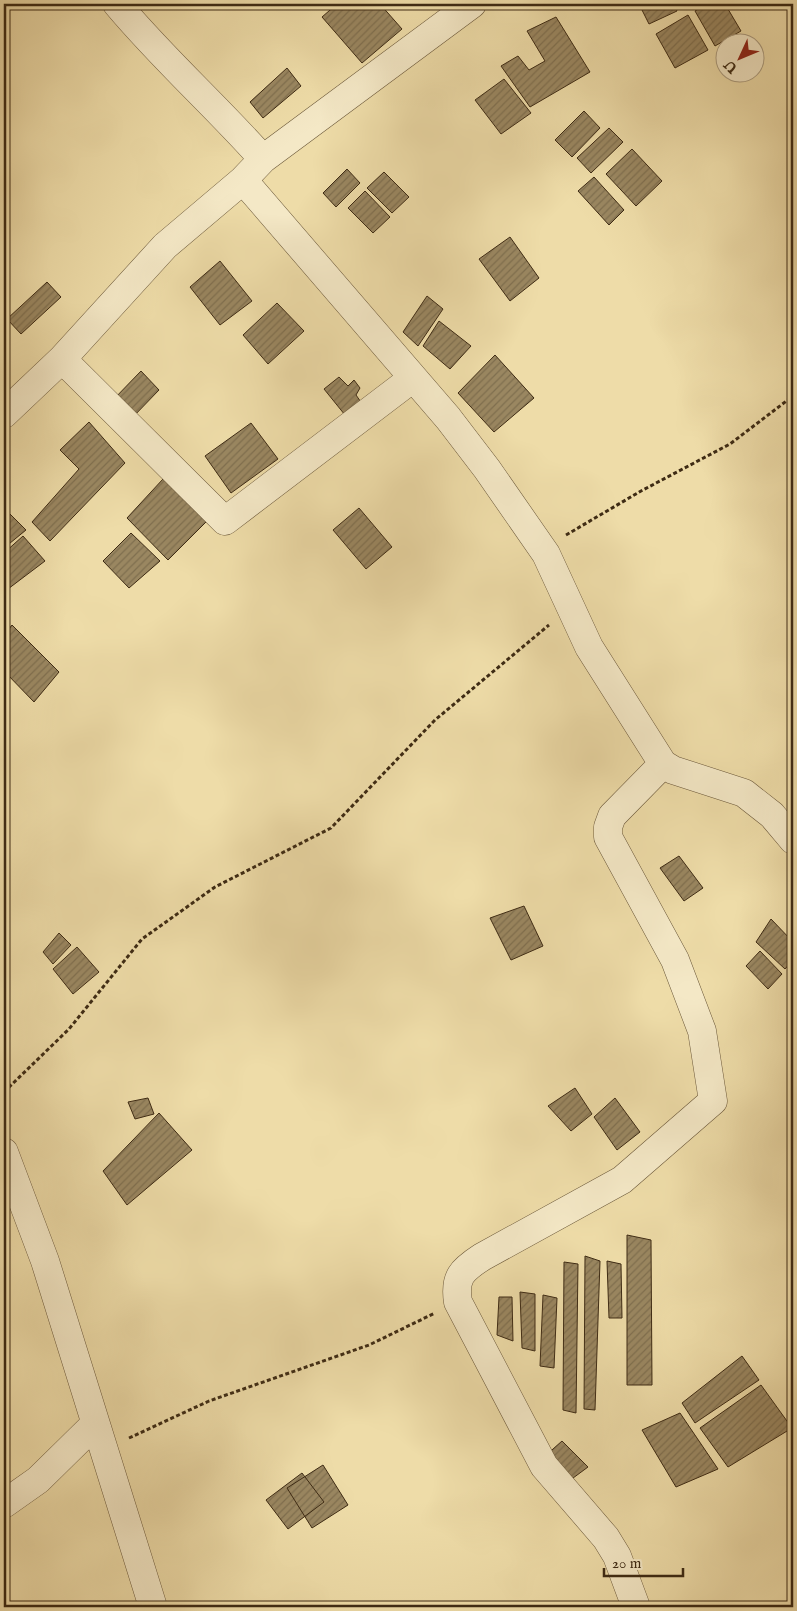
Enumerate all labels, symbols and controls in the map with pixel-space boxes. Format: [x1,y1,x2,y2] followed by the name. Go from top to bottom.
[714,32,764,82] north arrow
[720,55,743,78] text: U
[604,1546,683,1578] scale bar
[612,1554,642,1573] text: 20 m

